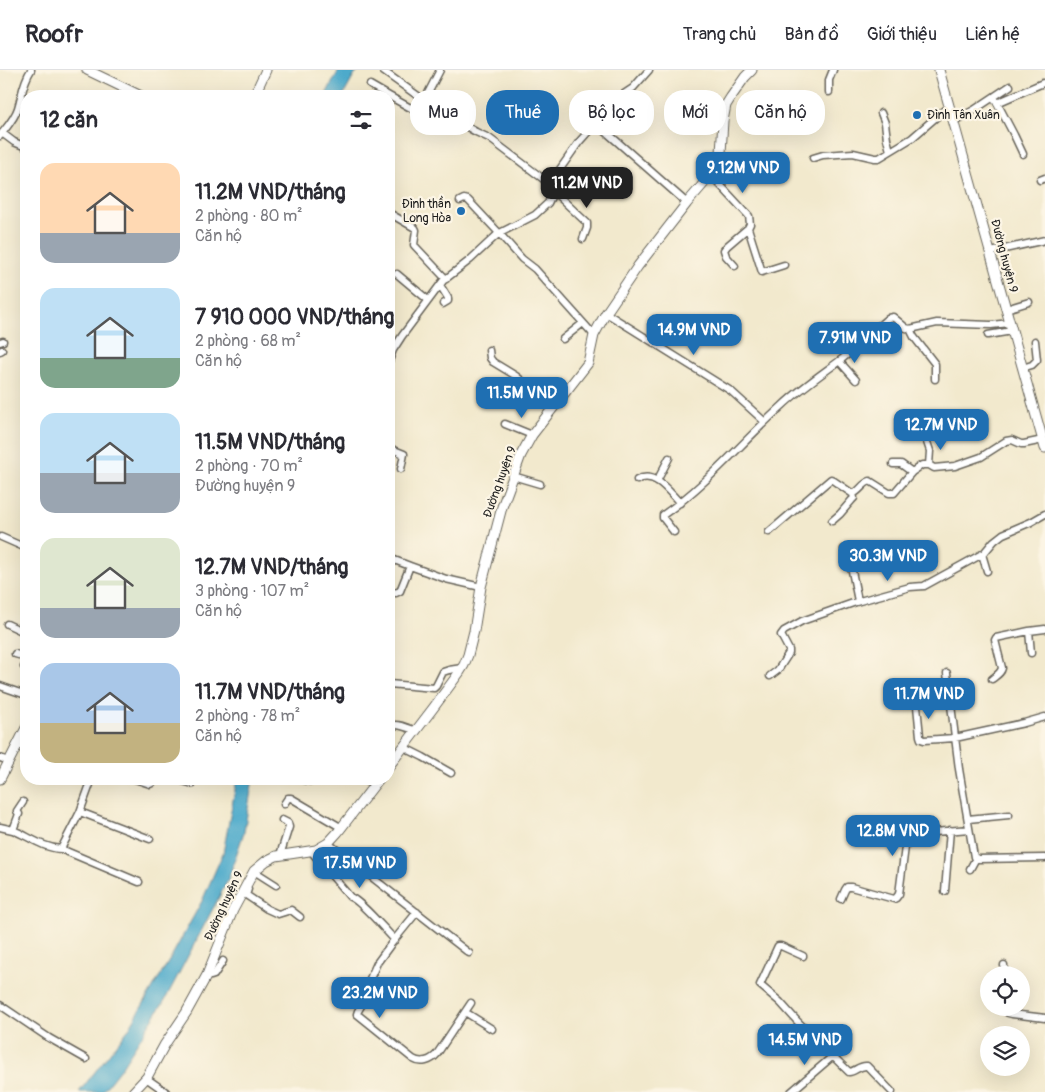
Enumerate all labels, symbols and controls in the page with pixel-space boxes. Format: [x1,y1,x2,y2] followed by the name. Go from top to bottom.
[25,20,83,49] text: Roofr
[683,23,757,46] text: Trang chủ
[785,23,839,46] text: Bản đồ
[867,23,937,46] text: Giới thiệu
[965,23,1020,46] text: Liên hệ
[410,90,476,135] chip: Mua
[486,90,559,135] chip: Thuê
[569,90,654,135] chip: Bộ lọc
[664,90,726,135] chip: Mới
[736,90,825,135] chip: Căn hộ
[347,106,375,134] icon: filters
[40,107,98,134] text: 12 căn
[927,108,1000,123] place label: Đình Tân Xuân
[911,109,923,121] marker: Đình Tân Xuân
[686,152,800,194] pin: 9.12M VND
[707,158,779,178] text: 9.12M VND
[530,166,644,209] pin: 11.2M VND
[552,173,622,193] text: 11.2M VND
[195,179,346,206] text: 11.2M VND/tháng
[80,183,140,243] icon: home
[402,195,451,226] place label: Đình thần Long Hòa
[455,205,467,217] marker: Đình thần Long Hòa
[195,206,303,226] text: 2 phòng · 80 m²
[987,218,1021,294] street label: Đường huyện 9
[195,226,242,246] text: Căn hộ
[195,304,394,331] text: 7 910 000 VND/tháng
[80,308,140,368] icon: home
[637,314,751,356] pin: 14.9M VND
[658,320,730,340] text: 14.9M VND
[798,322,912,364] pin: 7.91M VND
[819,328,891,348] text: 7.91M VND
[195,331,301,351] text: 2 phòng · 68 m²
[195,351,242,371] text: Căn hộ
[465,376,579,419] pin: 11.5M VND
[487,383,557,403] text: 11.5M VND
[884,408,998,451] pin: 12.7M VND
[905,415,977,435] text: 12.7M VND
[195,429,345,456] text: 11.5M VND/tháng
[80,433,140,493] icon: home
[480,444,520,520] street label: Đường huyện 9
[195,456,303,476] text: 2 phòng · 70 m²
[195,476,295,496] text: Đường huyện 9
[831,540,945,582] pin: 30.3M VND
[849,546,927,566] text: 30.3M VND
[195,554,348,581] text: 12.7M VND/tháng
[80,558,140,618] icon: home
[195,581,309,601] text: 3 phòng · 107 m²
[195,601,242,621] text: Căn hộ
[872,678,986,720] pin: 11.7M VND
[195,679,345,706] text: 11.7M VND/tháng
[80,683,140,743] icon: home
[894,684,964,704] text: 11.7M VND
[195,706,300,726] text: 2 phòng · 78 m²
[195,726,242,746] text: Căn hộ
[836,814,950,857] pin: 12.8M VND
[857,821,929,841] text: 12.8M VND
[303,846,417,889] pin: 17.5M VND
[324,853,396,873] text: 17.5M VND
[201,869,247,943] street label: Đường huyện 9
[980,966,1030,1076] map controls
[980,966,1030,1016] button: locate
[323,976,437,1019] pin: 23.2M VND
[342,983,418,1003] text: 23.2M VND
[748,1024,862,1066] pin: 14.5M VND
[980,1026,1030,1076] button: layers
[768,1030,842,1050] text: 14.5M VND

